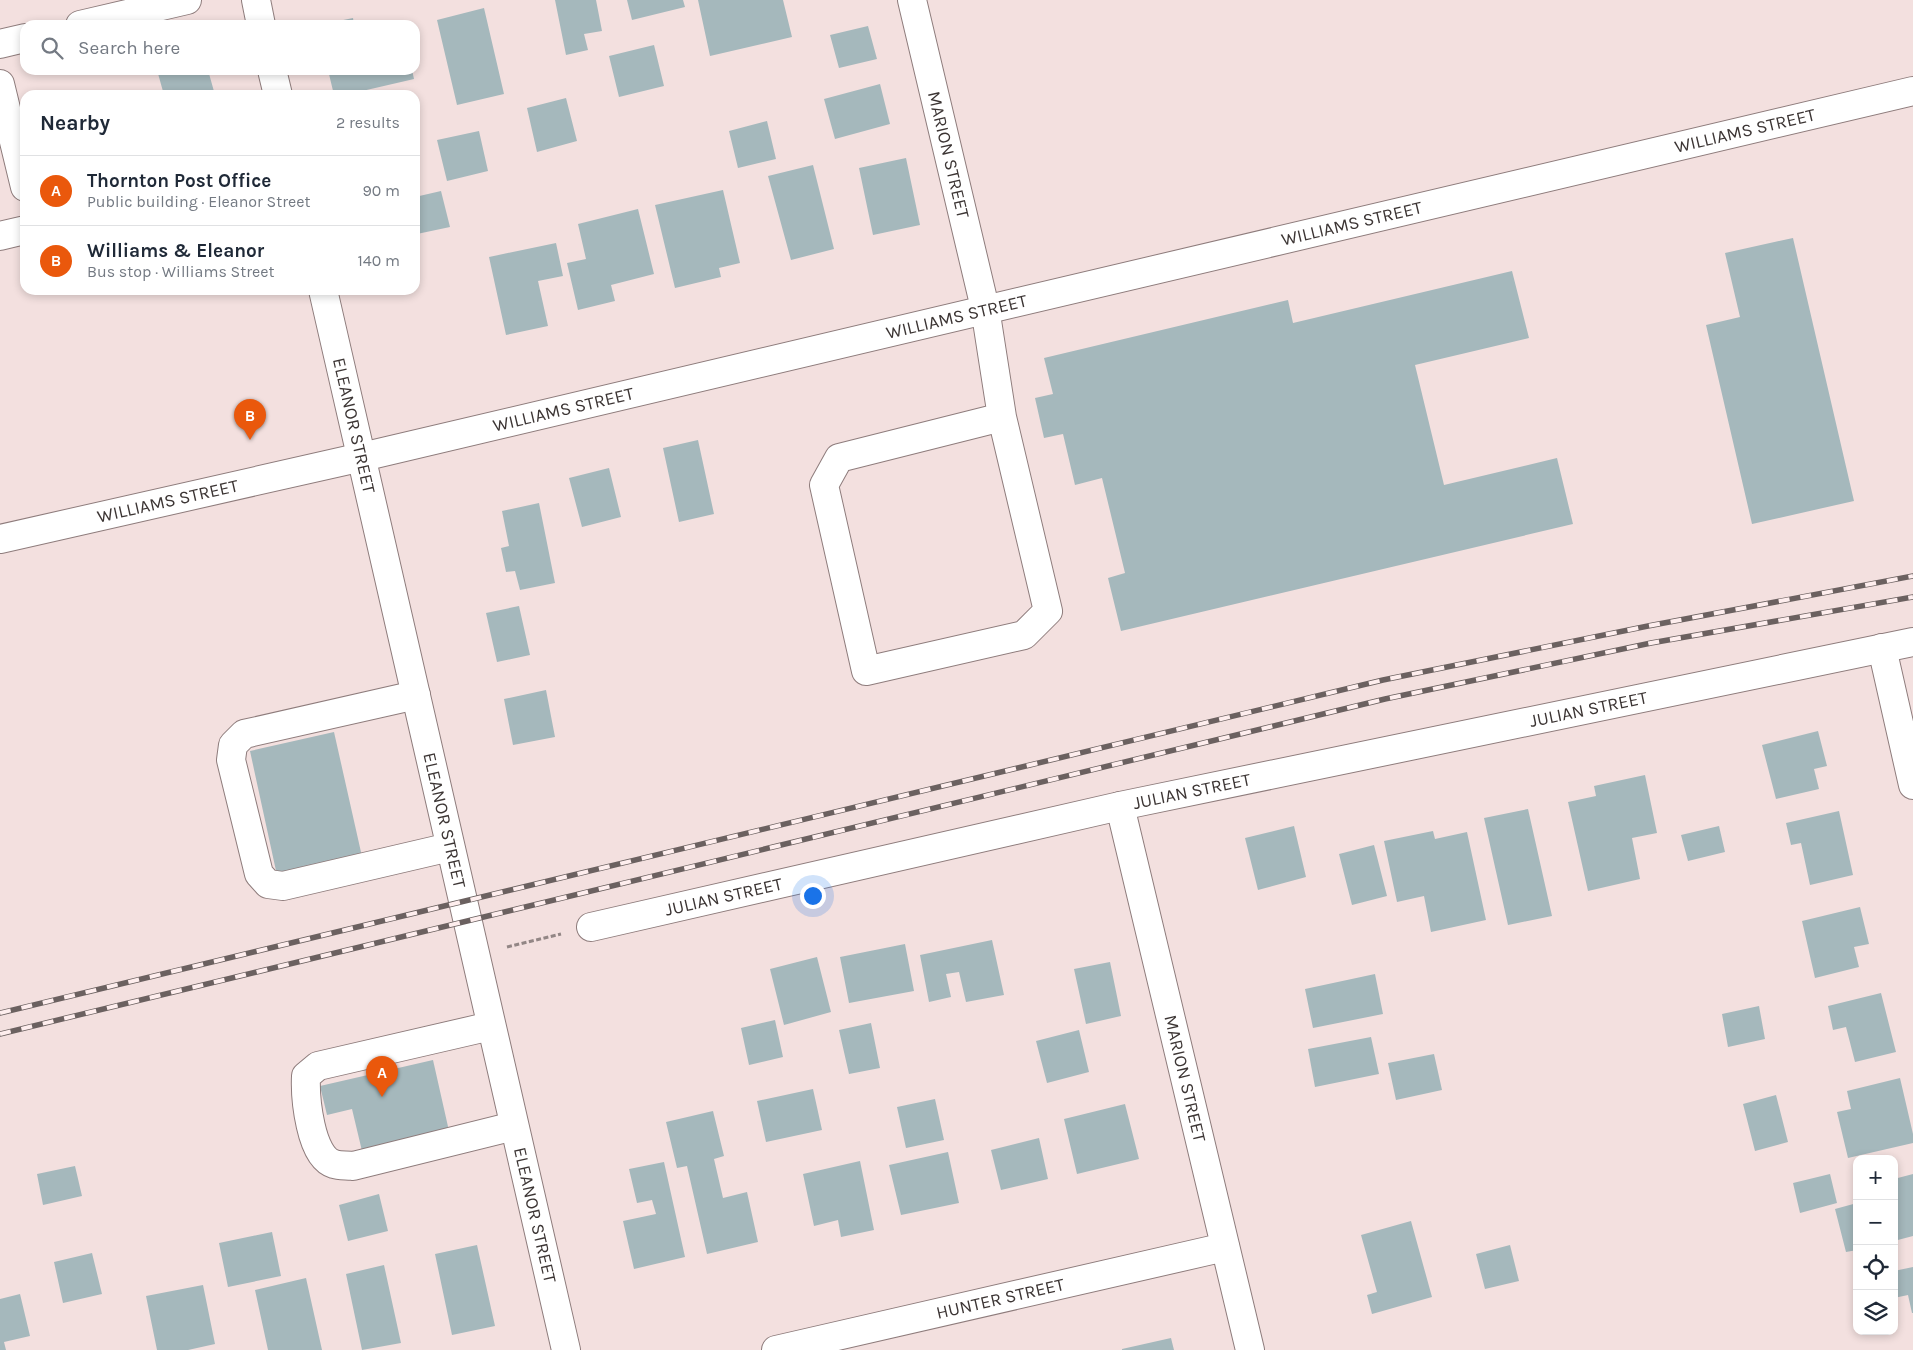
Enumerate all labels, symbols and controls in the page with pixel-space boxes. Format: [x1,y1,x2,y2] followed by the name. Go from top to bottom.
[20,20,420,75] search box
[38,34,66,62] icon: search
[78,37,180,59] text: Search here
[923,89,974,221] street label: MARION STREET
[1672,103,1817,158] street label: WILLIAMS STREET
[40,111,110,135] text: Nearby
[336,113,400,132] text: 2 results
[87,170,271,192] text: Thornton Post Office
[51,181,61,200] text: A
[362,181,400,200] text: 90 m
[87,192,311,211] text: Public building · Eleanor Street
[1279,196,1424,251] street label: WILLIAMS STREET
[87,240,264,262] text: Williams & Eleanor
[51,251,61,270] text: B
[358,251,400,270] text: 140 m
[87,262,275,281] text: Bus stop · Williams Street
[884,289,1029,344] street label: WILLIAMS STREET
[328,356,380,495] street label: ELEANOR STREET
[491,382,636,437] street label: WILLIAMS STREET
[234,399,266,440] pin: B
[95,474,240,528] street label: WILLIAMS STREET
[1528,686,1649,732] street label: JULIAN STREET
[418,750,471,890] street label: ELEANOR STREET
[1131,768,1253,814] street label: JULIAN STREET
[663,873,784,921] street label: JULIAN STREET
[800,883,826,909] your location
[1159,1013,1211,1144] street label: MARION STREET
[366,1056,398,1097] pin: A
[509,1145,561,1285] street label: ELEANOR STREET
[1853,1155,1898,1335] map controls
[1853,1155,1898,1200] button: +
[1853,1200,1898,1245] button: −
[1853,1245,1898,1290] button: locate
[934,1273,1066,1324] street label: HUNTER STREET
[1853,1290,1898,1335] button: layers

